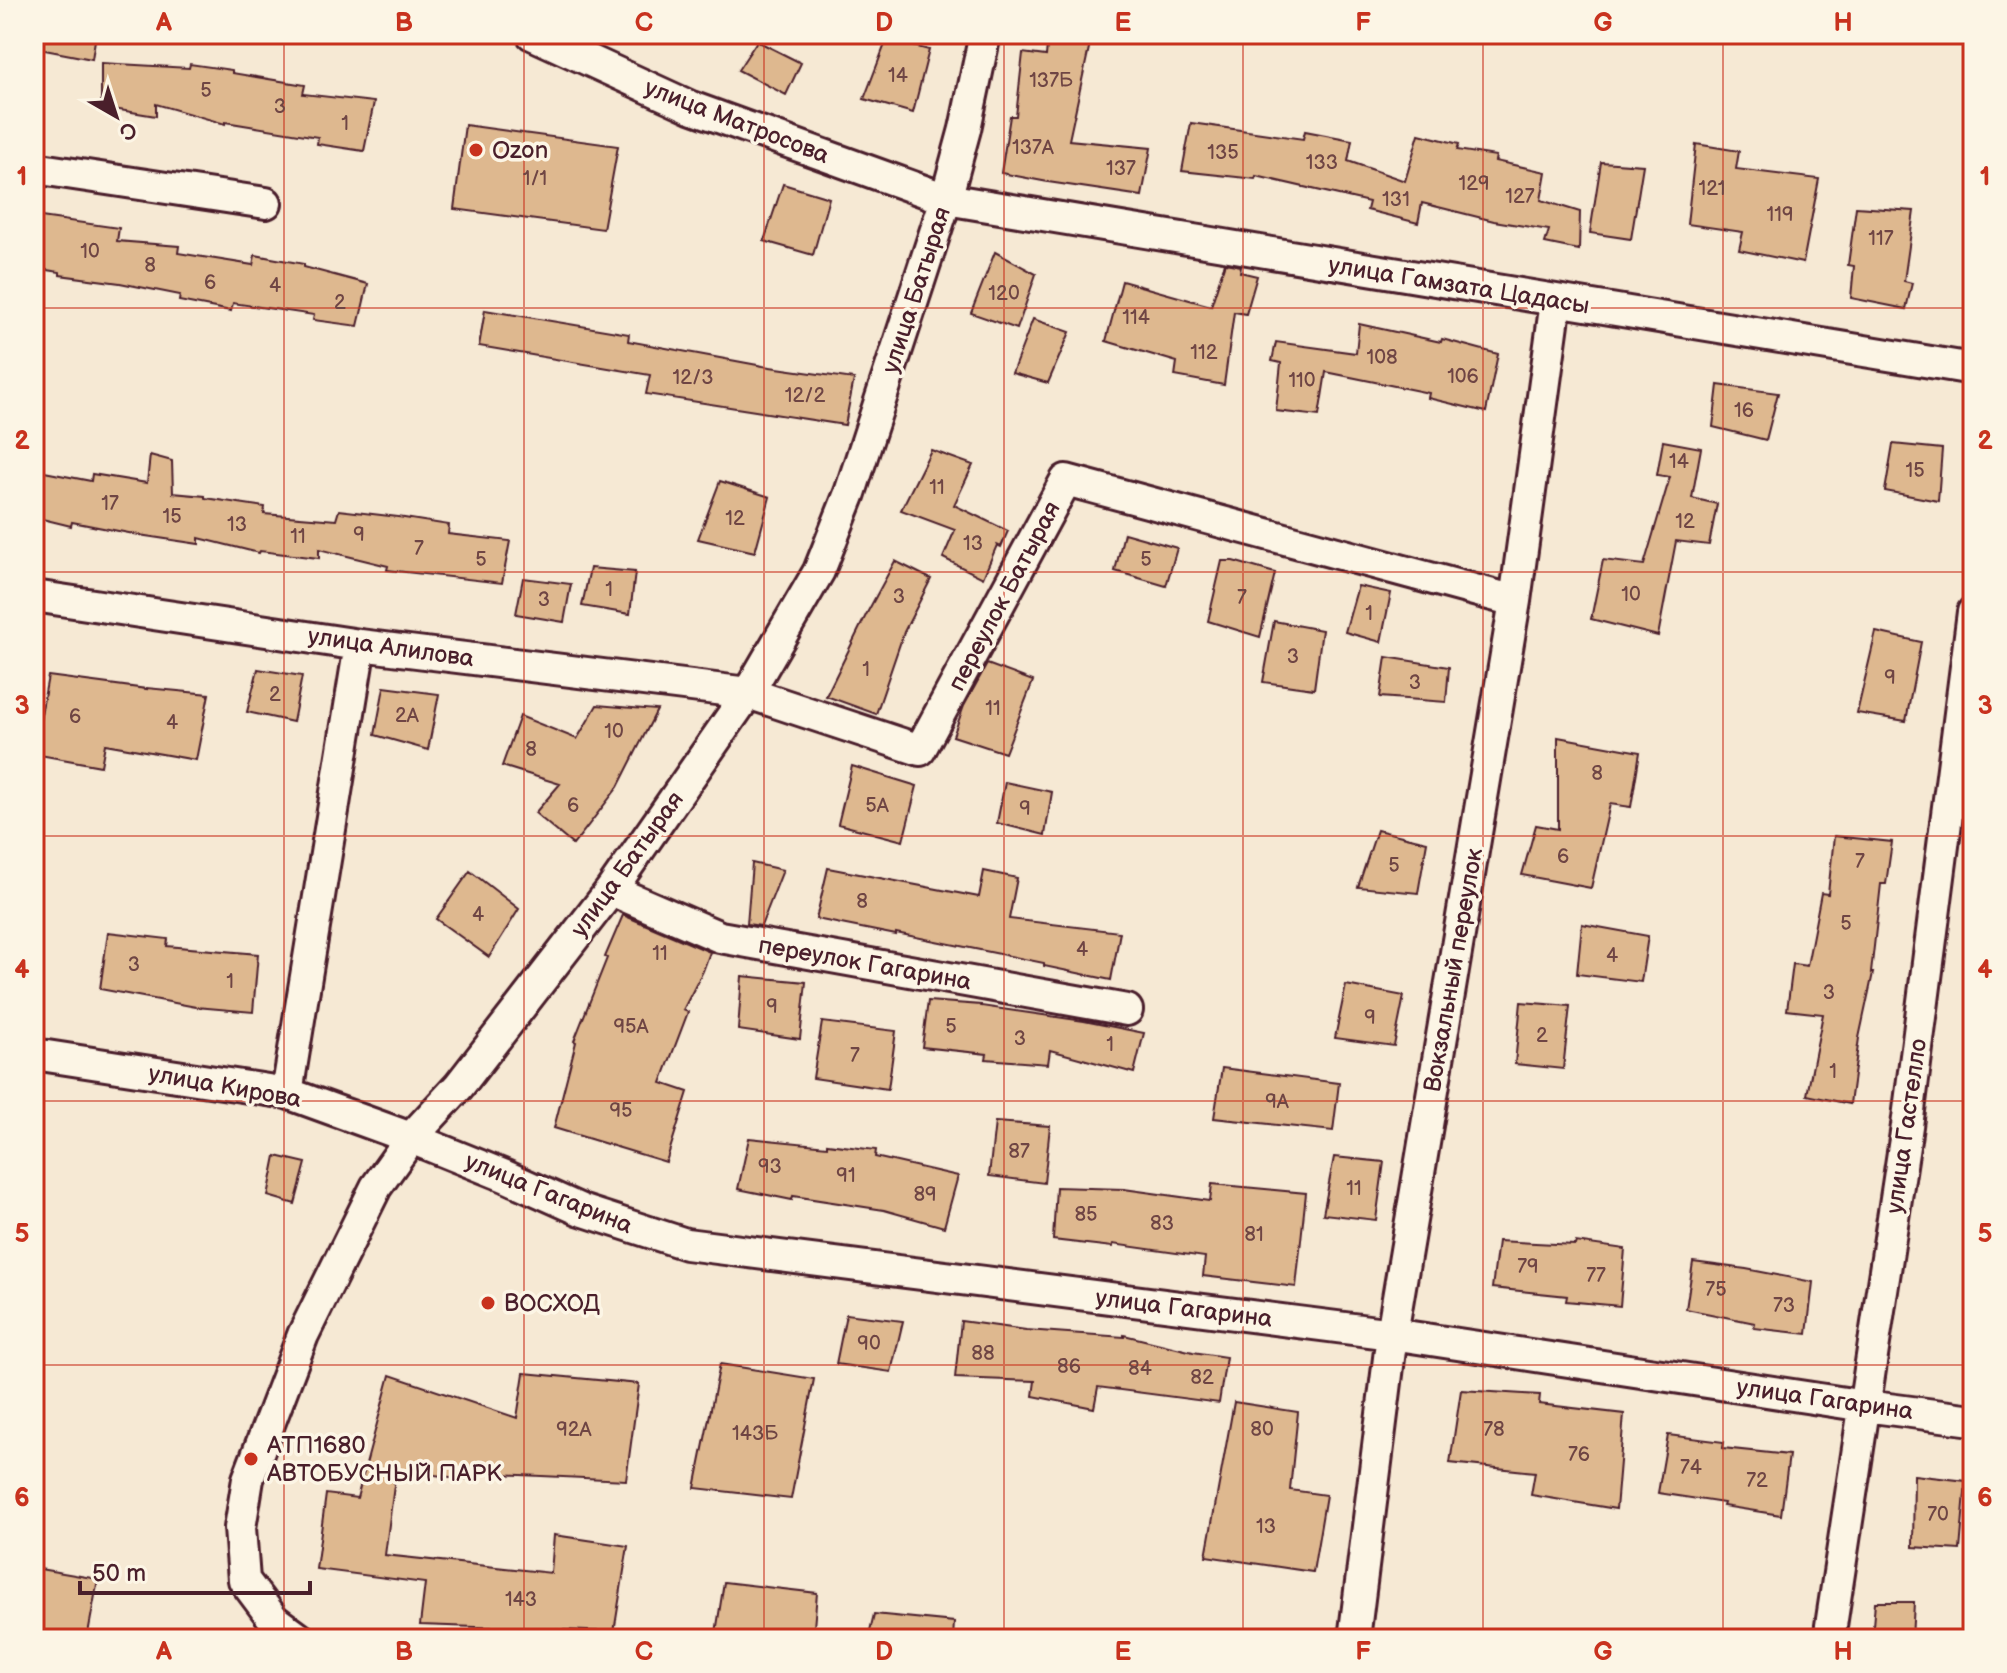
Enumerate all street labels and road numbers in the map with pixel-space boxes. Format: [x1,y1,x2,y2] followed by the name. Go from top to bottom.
[640,73,833,170] street label: улица Матросова
[876,203,957,377] street label: улица Батырая
[1326,251,1591,320] street label: улица Гамзата Цадасы
[942,496,1067,696] street label: переулок Батырая
[306,621,476,673] street label: улица Алилова
[565,786,690,943] street label: улица Батырая
[1418,846,1489,1094] street label: Вокзальный переулок
[756,930,974,997] street label: переулок Гагарина
[1880,1037,1933,1215] street label: улица Гастелло
[146,1059,304,1114] street label: улица Кирова
[461,1147,637,1240] street label: улица Гагарина
[1094,1283,1274,1334] street label: улица Гагарина
[1735,1373,1915,1426] street label: улица Гагарина

